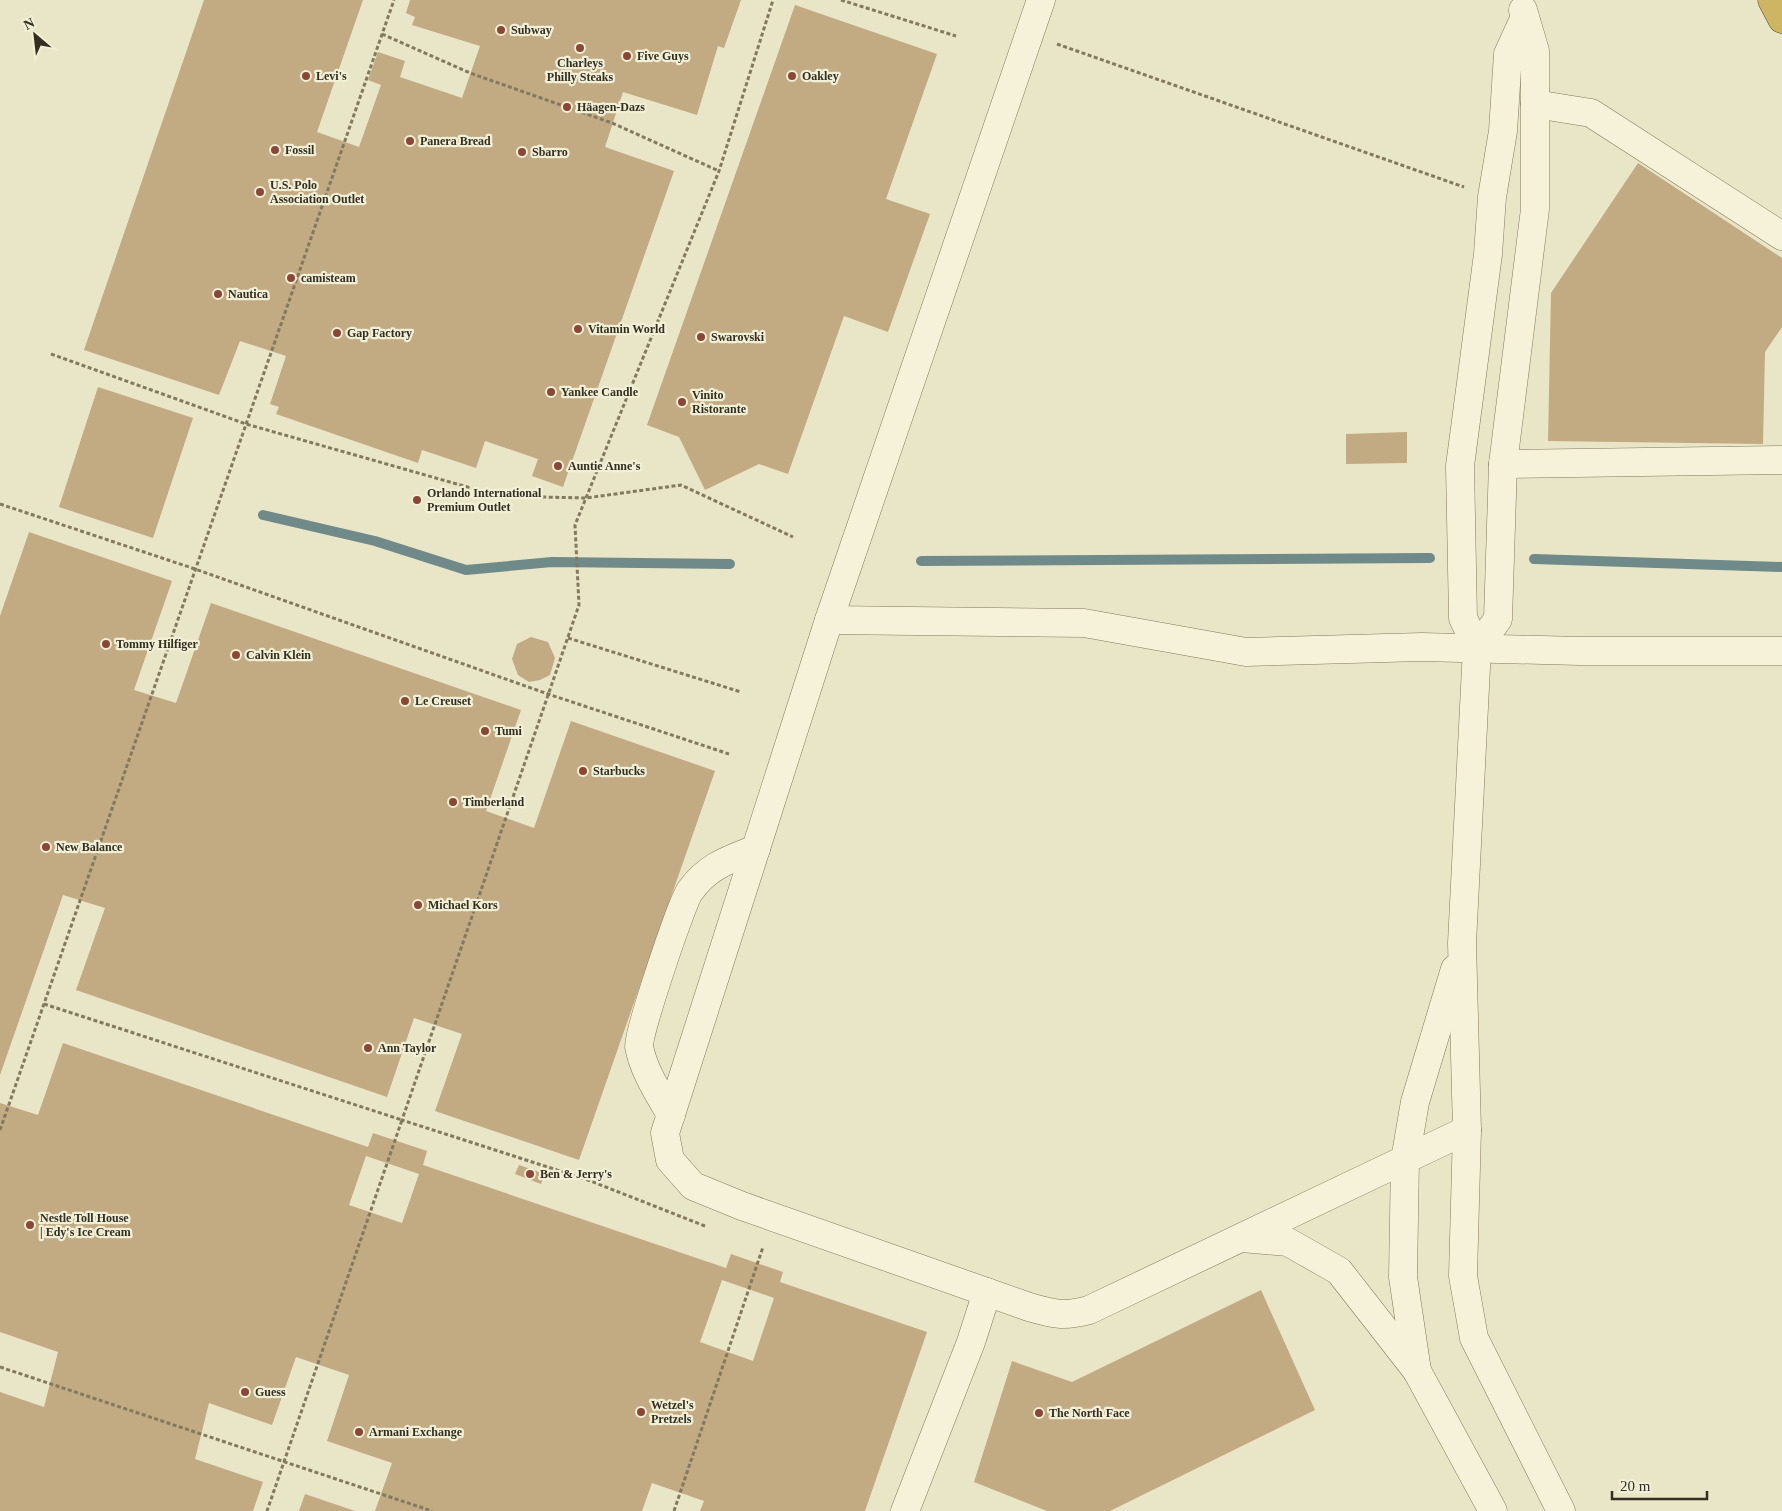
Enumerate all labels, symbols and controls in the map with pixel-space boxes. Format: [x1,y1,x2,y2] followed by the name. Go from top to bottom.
[10,10,60,60] north arrow
[21,15,37,33] text: N
[511,23,552,37] place label: Subway
[495,24,507,36] marker: Subway
[574,42,586,54] marker: Charleys Philly Steaks
[637,49,689,63] place label: Five Guys
[621,50,633,62] marker: Five Guys
[547,56,613,84] place label: Charleys Philly Steaks
[316,69,347,83] place label: Levi's
[802,69,839,83] place label: Oakley
[300,70,312,82] marker: Levi's
[786,70,798,82] marker: Oakley
[577,100,645,114] place label: Häagen-Dazs
[561,101,573,113] marker: Häagen-Dazs
[420,134,491,148] place label: Panera Bread
[404,135,416,147] marker: Panera Bread
[285,143,315,157] place label: Fossil
[269,144,281,156] marker: Fossil
[532,145,568,159] place label: Sbarro
[516,146,528,158] marker: Sbarro
[270,178,364,206] place label: U.S. Polo Association Outlet
[254,186,266,198] marker: U.S. Polo Association Outlet
[301,271,356,285] place label: camisteam
[285,272,297,284] marker: camisteam
[228,287,268,301] place label: Nautica
[212,288,224,300] marker: Nautica
[588,322,665,336] place label: Vitamin World
[572,323,584,335] marker: Vitamin World
[347,326,412,340] place label: Gap Factory
[331,327,343,339] marker: Gap Factory
[711,330,765,344] place label: Swarovski
[695,331,707,343] marker: Swarovski
[561,385,639,399] place label: Yankee Candle
[545,386,557,398] marker: Yankee Candle
[692,388,747,416] place label: Vinito Ristorante
[676,396,688,408] marker: Vinito Ristorante
[568,459,641,473] place label: Auntie Anne's
[552,460,564,472] marker: Auntie Anne's
[427,486,542,514] place label: Orlando International Premium Outlet
[411,494,423,506] marker: Orlando International Premium Outlet
[116,637,199,651] place label: Tommy Hilfiger
[100,638,112,650] marker: Tommy Hilfiger
[246,648,311,662] place label: Calvin Klein
[230,649,242,661] marker: Calvin Klein
[415,694,471,708] place label: Le Creuset
[399,695,411,707] marker: Le Creuset
[495,724,523,738] place label: Tumi
[479,725,491,737] marker: Tumi
[593,764,645,778] place label: Starbucks
[577,765,589,777] marker: Starbucks
[463,795,524,809] place label: Timberland
[447,796,459,808] marker: Timberland
[56,840,123,854] place label: New Balance
[40,841,52,853] marker: New Balance
[428,898,498,912] place label: Michael Kors
[412,899,424,911] marker: Michael Kors
[378,1041,437,1055] place label: Ann Taylor
[362,1042,374,1054] marker: Ann Taylor
[540,1167,612,1181] place label: Ben & Jerry's
[524,1168,536,1180] marker: Ben & Jerry's
[40,1211,131,1239] place label: Nestle Toll House | Edy's Ice Cream
[24,1219,36,1231] marker: Nestle Toll House | Edy's Ice Cream
[255,1385,286,1399] place label: Guess
[239,1386,251,1398] marker: Guess
[651,1398,694,1426] place label: Wetzel's Pretzels
[635,1406,647,1418] marker: Wetzel's Pretzels
[1049,1406,1130,1420] place label: The North Face
[1033,1407,1045,1419] marker: The North Face
[369,1425,463,1439] place label: Armani Exchange
[353,1426,365,1438] marker: Armani Exchange
[1612,1468,1707,1500] scale bar
[1620,1478,1651,1494] text: 20 m

